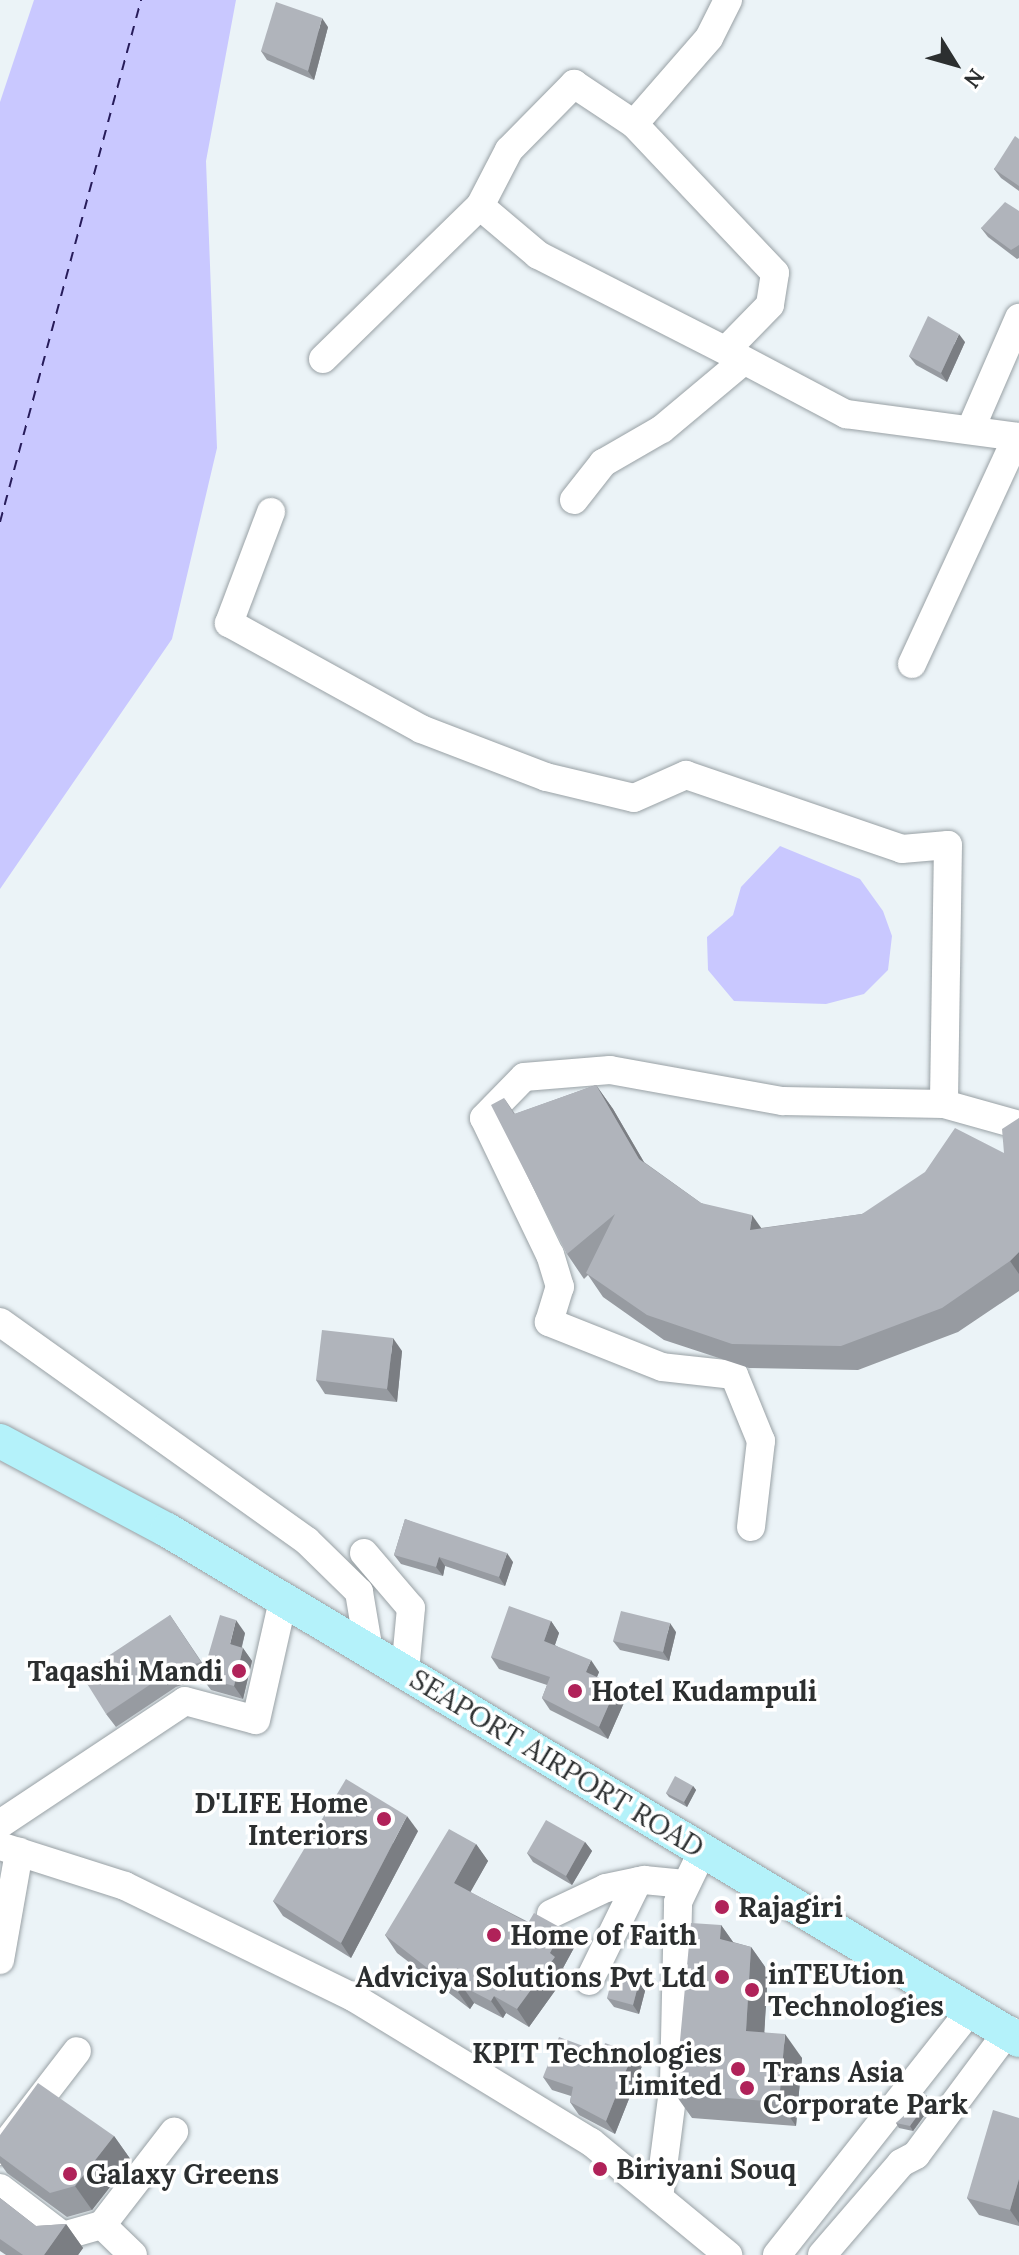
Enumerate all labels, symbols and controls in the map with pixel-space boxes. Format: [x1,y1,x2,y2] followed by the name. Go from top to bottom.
[915,24,995,104] north arrow
[958,63,990,94] text: N
[27,1654,223,1688] place label: Taqashi Mandi
[230,1662,248,1680] marker: Taqashi Mandi
[404,1662,710,1864] street label: SEAPORT AIRPORT ROAD
[591,1674,817,1708] place label: Hotel Kudampuli
[566,1682,584,1700] marker: Hotel Kudampuli
[194,1786,368,1852] place label: D'LIFE Home Interiors
[375,1810,393,1828] marker: D'LIFE Home Interiors
[738,1890,843,1924] place label: Rajagiri
[713,1898,731,1916] marker: Rajagiri
[510,1918,697,1952] place label: Home of Faith
[485,1926,503,1944] marker: Home of Faith
[768,1957,944,2023] place label: inTEUtion Technologies
[356,1960,706,1994] place label: Adviciya Solutions Pvt Ltd
[713,1968,731,1986] marker: Adviciya Solutions Pvt Ltd
[743,1981,761,1999] marker: inTEUtion Technologies
[472,2036,722,2102] place label: KPIT Technologies Limited
[763,2055,968,2121] place label: Trans Asia Corporate Park
[729,2060,747,2078] marker: KPIT Technologies Limited
[738,2079,756,2097] marker: Trans Asia Corporate Park
[616,2152,796,2186] place label: Biriyani Souq
[86,2157,279,2191] place label: Galaxy Greens
[591,2160,609,2178] marker: Biriyani Souq
[61,2165,79,2183] marker: Galaxy Greens

